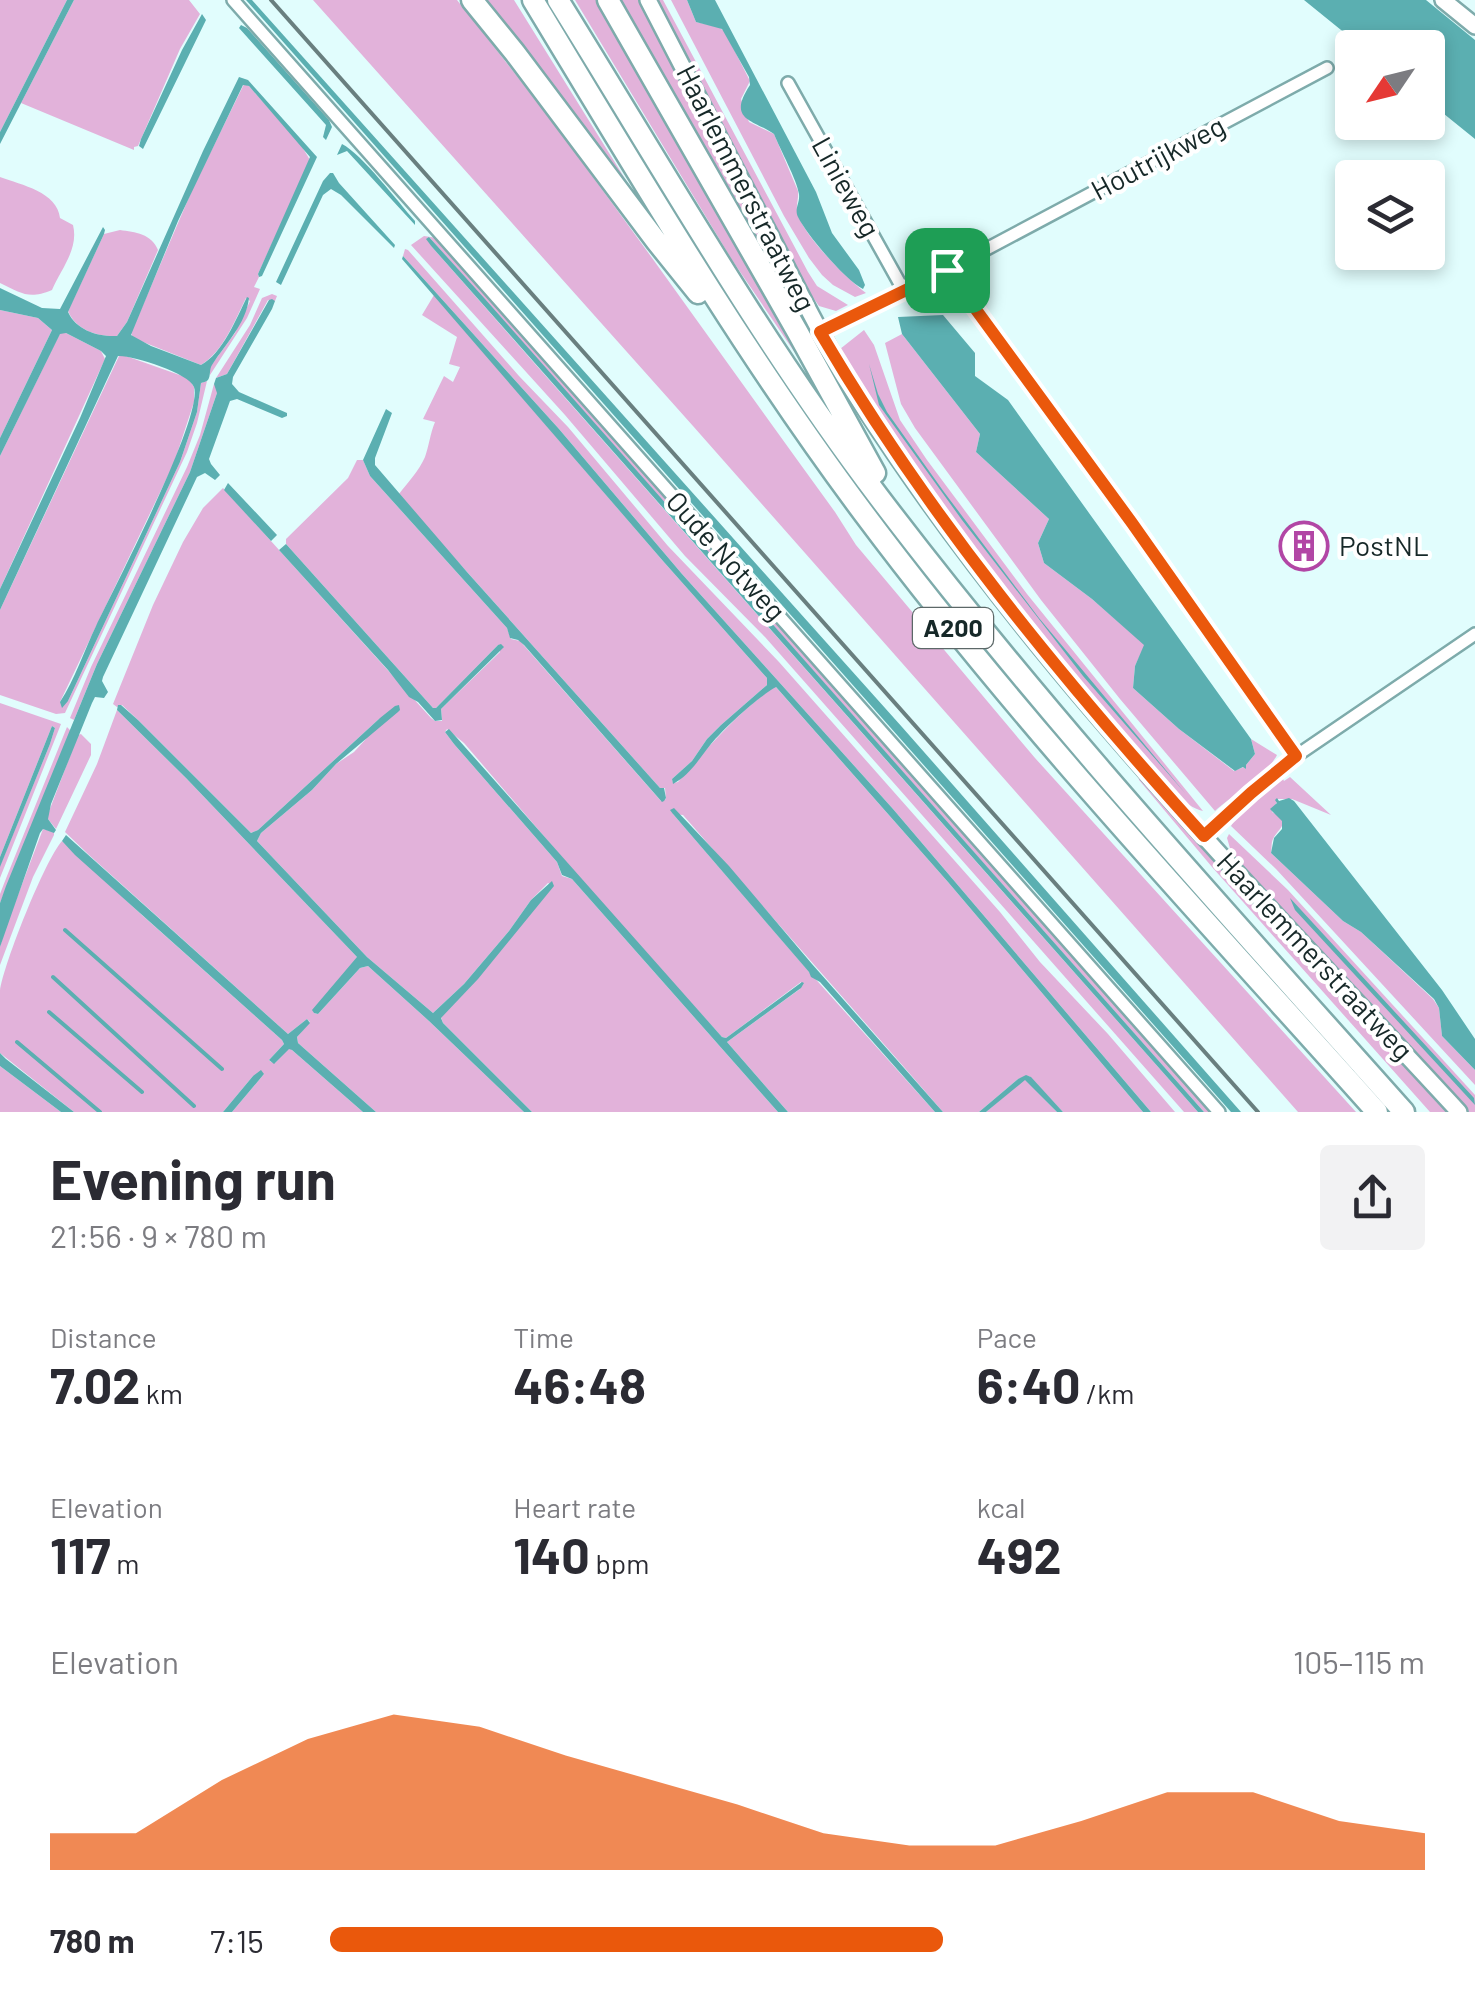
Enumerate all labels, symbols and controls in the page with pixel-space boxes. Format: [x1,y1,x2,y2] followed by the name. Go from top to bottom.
[1335,30,1445,140] north arrow
[1335,30,1445,270] map controls
[670,59,824,316] street label: Haarlemmerstraatweg
[1085,108,1230,207] street label: Houtrijkweg
[805,130,888,243] street label: Linieweg
[1335,160,1445,270] button: layers
[905,228,990,313] pin
[920,243,975,298] icon: arrive
[660,484,794,627] street label: Oude Notweg
[1278,520,1330,572] building icon: PostNL
[1339,528,1429,562] place label: PostNL
[913,608,993,648] road number: A200
[1211,844,1421,1066] street label: Haarlemmerstraatweg
[50,1145,336,1211] text: Evening run
[1320,1145,1425,1250] button: share
[50,1216,267,1254] text: 21:56 · 9 × 780 m
[50,1320,157,1354] text: Distance
[513,1320,574,1354] text: Time
[977,1320,1037,1354] text: Pace
[50,1354,140,1414] text: 7.02
[513,1354,646,1414] text: 46:48
[977,1354,1080,1414] text: 6:40
[140,1376,183,1410] text: km
[1080,1376,1134,1410] text: /km
[50,1490,163,1524] text: Elevation
[513,1490,636,1524] text: Heart rate
[977,1490,1025,1524] text: kcal
[50,1524,111,1584] text: 117
[513,1524,590,1584] text: 140
[977,1524,1061,1584] text: 492
[111,1546,139,1580] text: m
[590,1546,649,1580] text: bpm
[50,1642,179,1680] text: Elevation
[1293,1642,1425,1680] text: 105–115 m
[50,1921,135,1959] text: 780 m
[210,1921,264,1959] text: 7:15

